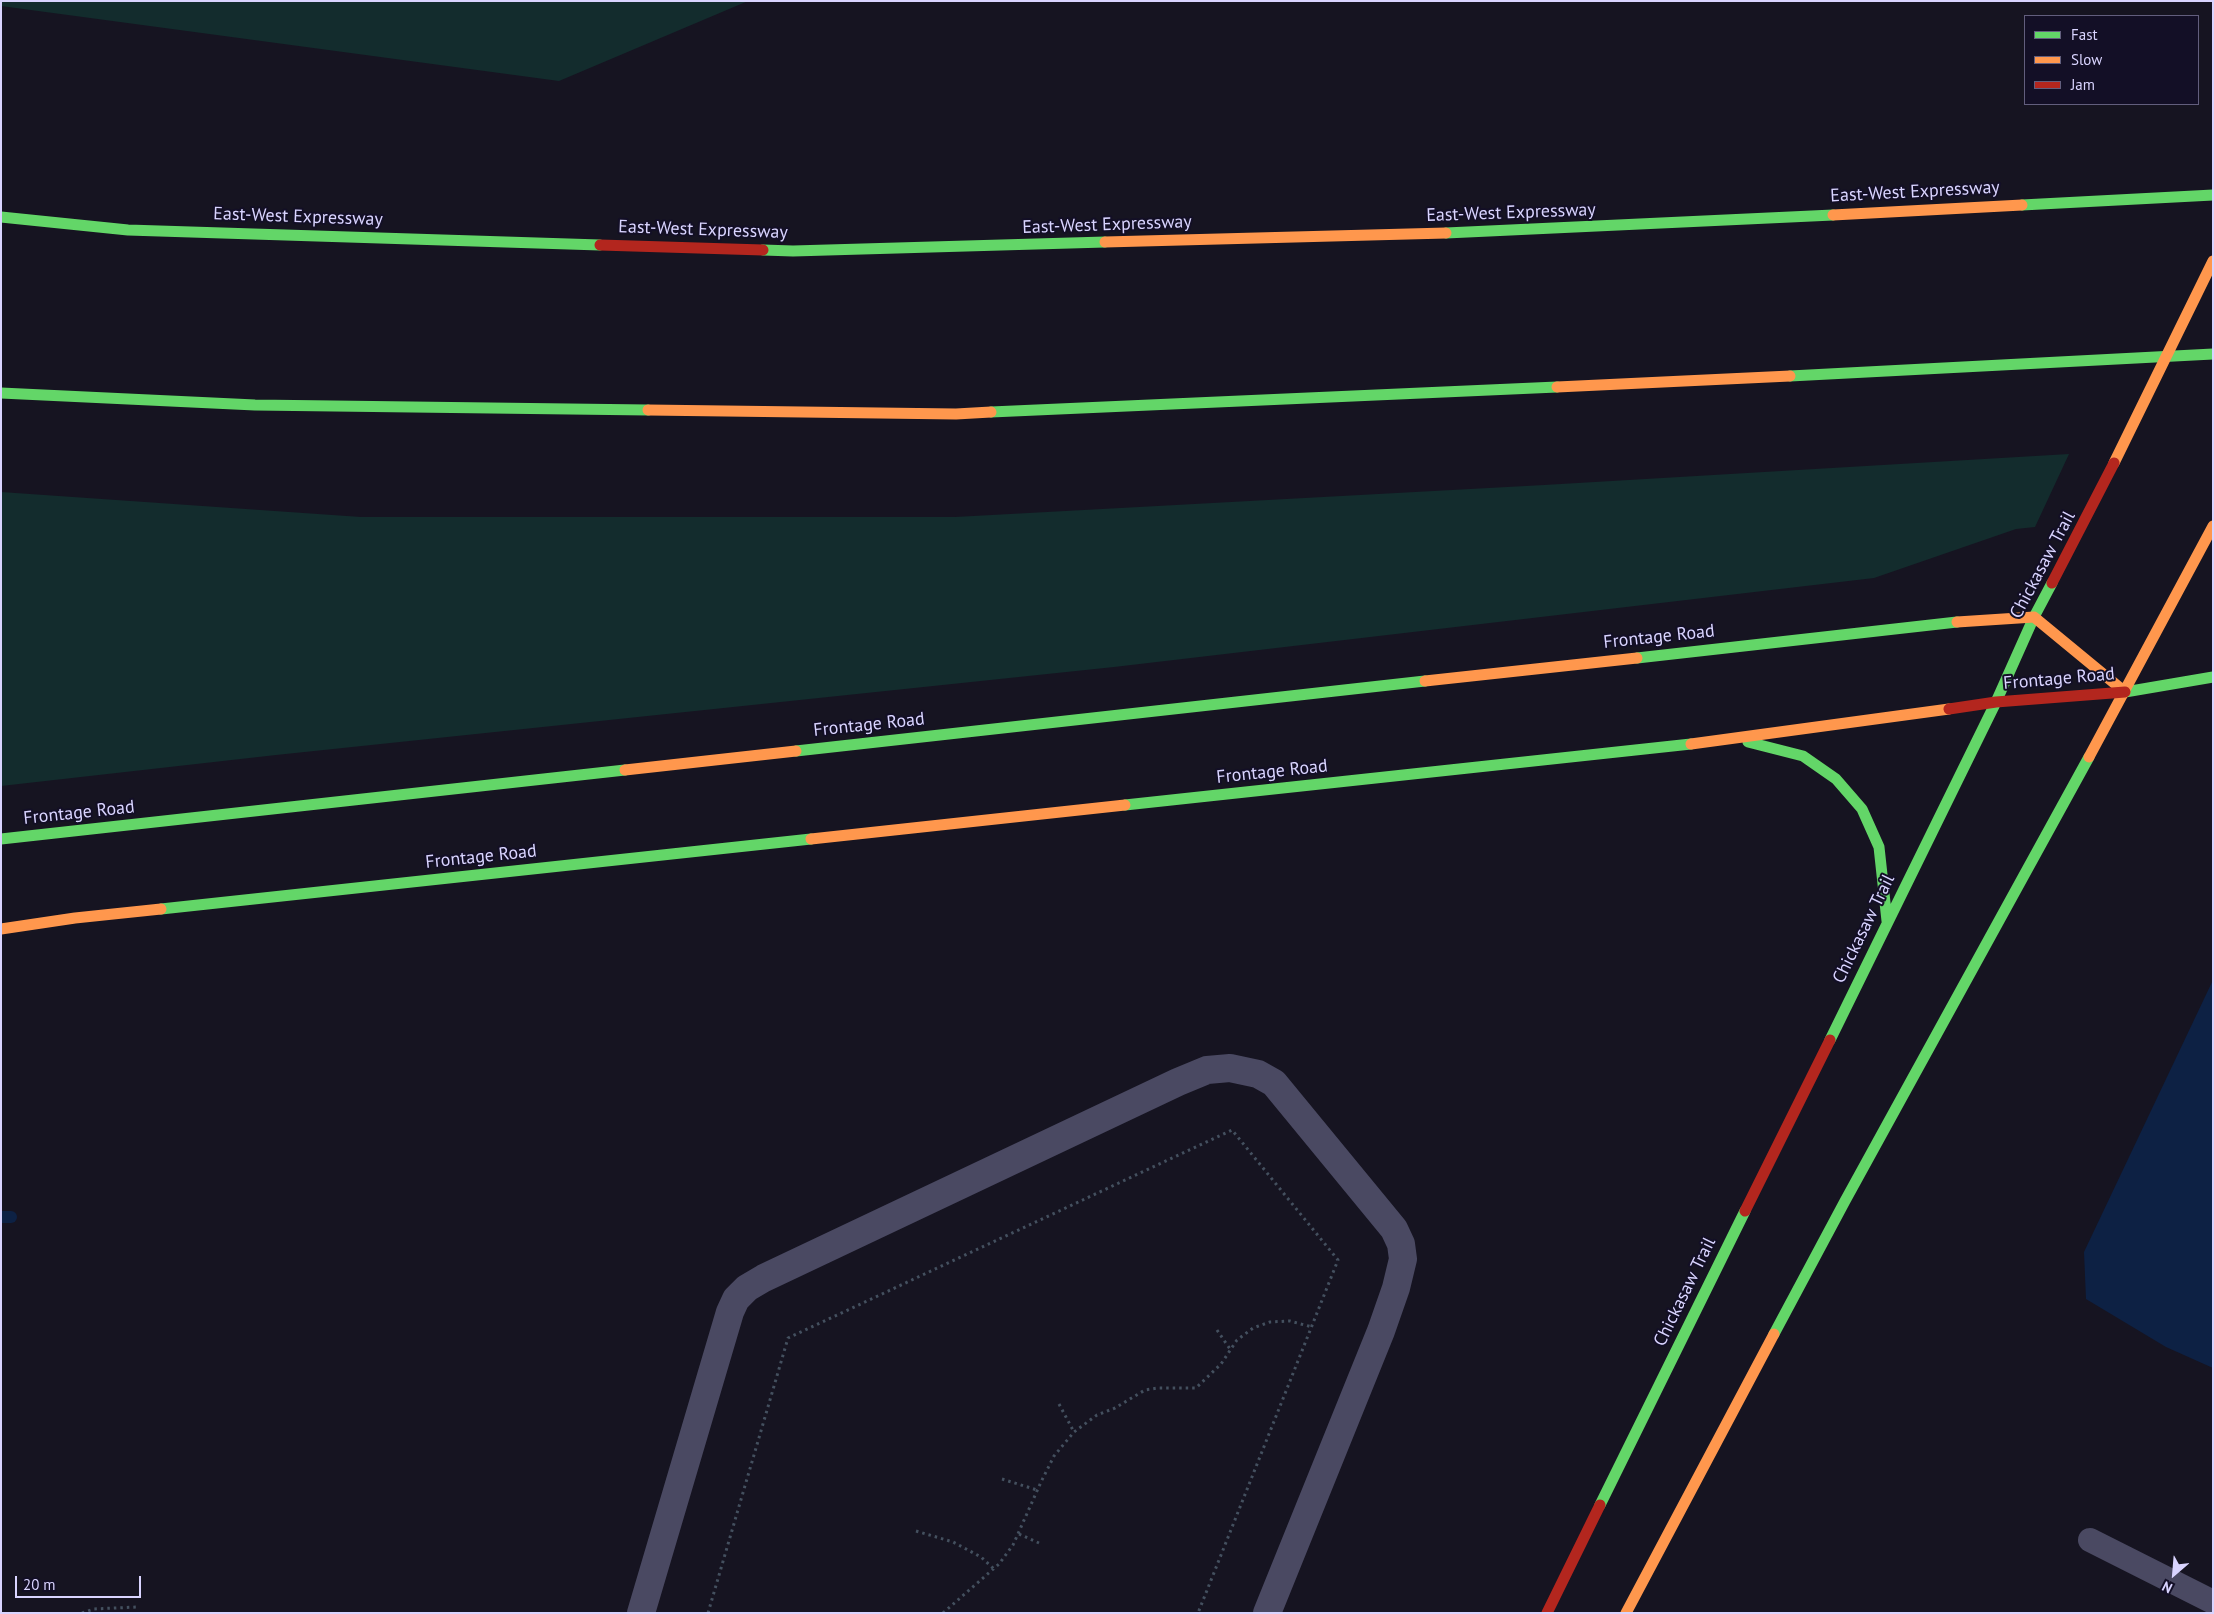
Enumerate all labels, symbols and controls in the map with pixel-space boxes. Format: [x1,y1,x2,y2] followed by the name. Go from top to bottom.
[2024,15,2199,105] legend
[2071,25,2098,44] text: Fast
[2071,50,2102,69] text: Slow
[2071,75,2095,94] text: Jam
[1830,177,2000,207] street label: East-West Expressway
[1426,199,1596,227] street label: East-West Expressway
[213,203,383,231] street label: East-West Expressway
[1022,211,1192,239] street label: East-West Expressway
[618,216,788,244] street label: East-West Expressway
[2006,508,2080,622] street label: Chickasaw Trail
[1602,620,1716,654] street label: Frontage Road
[2002,663,2116,695] street label: Frontage Road
[812,708,926,742] street label: Frontage Road
[1215,755,1329,789] street label: Frontage Road
[22,796,136,830] street label: Frontage Road
[424,840,538,874] street label: Frontage Road
[1828,871,1900,987] street label: Chickasaw Trail
[1649,1234,1721,1350] street label: Chickasaw Trail
[2149,1549,2199,1599] north arrow
[18,1566,144,1598] scale bar
[23,1575,56,1594] text: 20 m
[2159,1577,2175,1597] text: N

